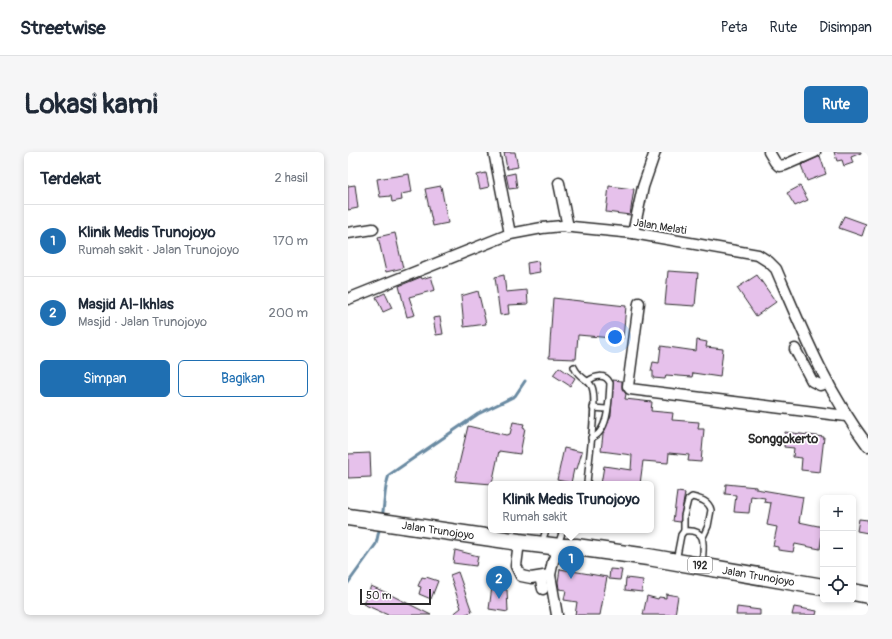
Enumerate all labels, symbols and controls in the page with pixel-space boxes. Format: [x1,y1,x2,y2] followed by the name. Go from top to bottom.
[20,16,106,40] text: Streetwise
[721,19,748,36] text: Peta
[770,19,797,36] text: Rute
[819,19,872,36] text: Disimpan
[804,86,868,123] button: Rute
[24,87,158,122] text: Lokasi kami
[40,168,101,189] text: Terdekat
[275,170,308,186] text: 2 hasil
[632,216,687,237] street label: Jalan Melati
[78,223,216,242] text: Klinik Medis Trunojoyo
[50,233,56,249] text: 1
[273,233,308,249] text: 170 m
[78,242,239,258] text: Rumah sakit · Jalan Trunojoyo
[78,295,174,314] text: Masjid Al-Ikhlas
[49,305,57,321] text: 2
[269,305,308,321] text: 200 m
[78,314,207,330] text: Masjid · Jalan Trunojoyo
[605,327,625,347] your location
[40,360,170,397] button: Simpan
[178,360,308,397] button: Bagikan
[748,431,818,447] district label: Songgokerto
[488,481,654,533] popup
[502,490,640,509] text: Klinik Medis Trunojoyo
[820,495,856,603] map controls
[820,495,856,531] button: +
[502,509,567,525] text: Rumah sakit
[401,519,475,542] street label: Jalan Trunojoyo
[820,531,856,567] button: −
[558,546,584,579] pin: 1
[688,557,712,573] road number: 192
[721,564,796,589] street label: Jalan Trunojoyo
[486,566,512,599] pin: 2
[820,567,856,603] button: locate
[360,587,431,606] scale bar
[366,589,392,602] text: 50 m

